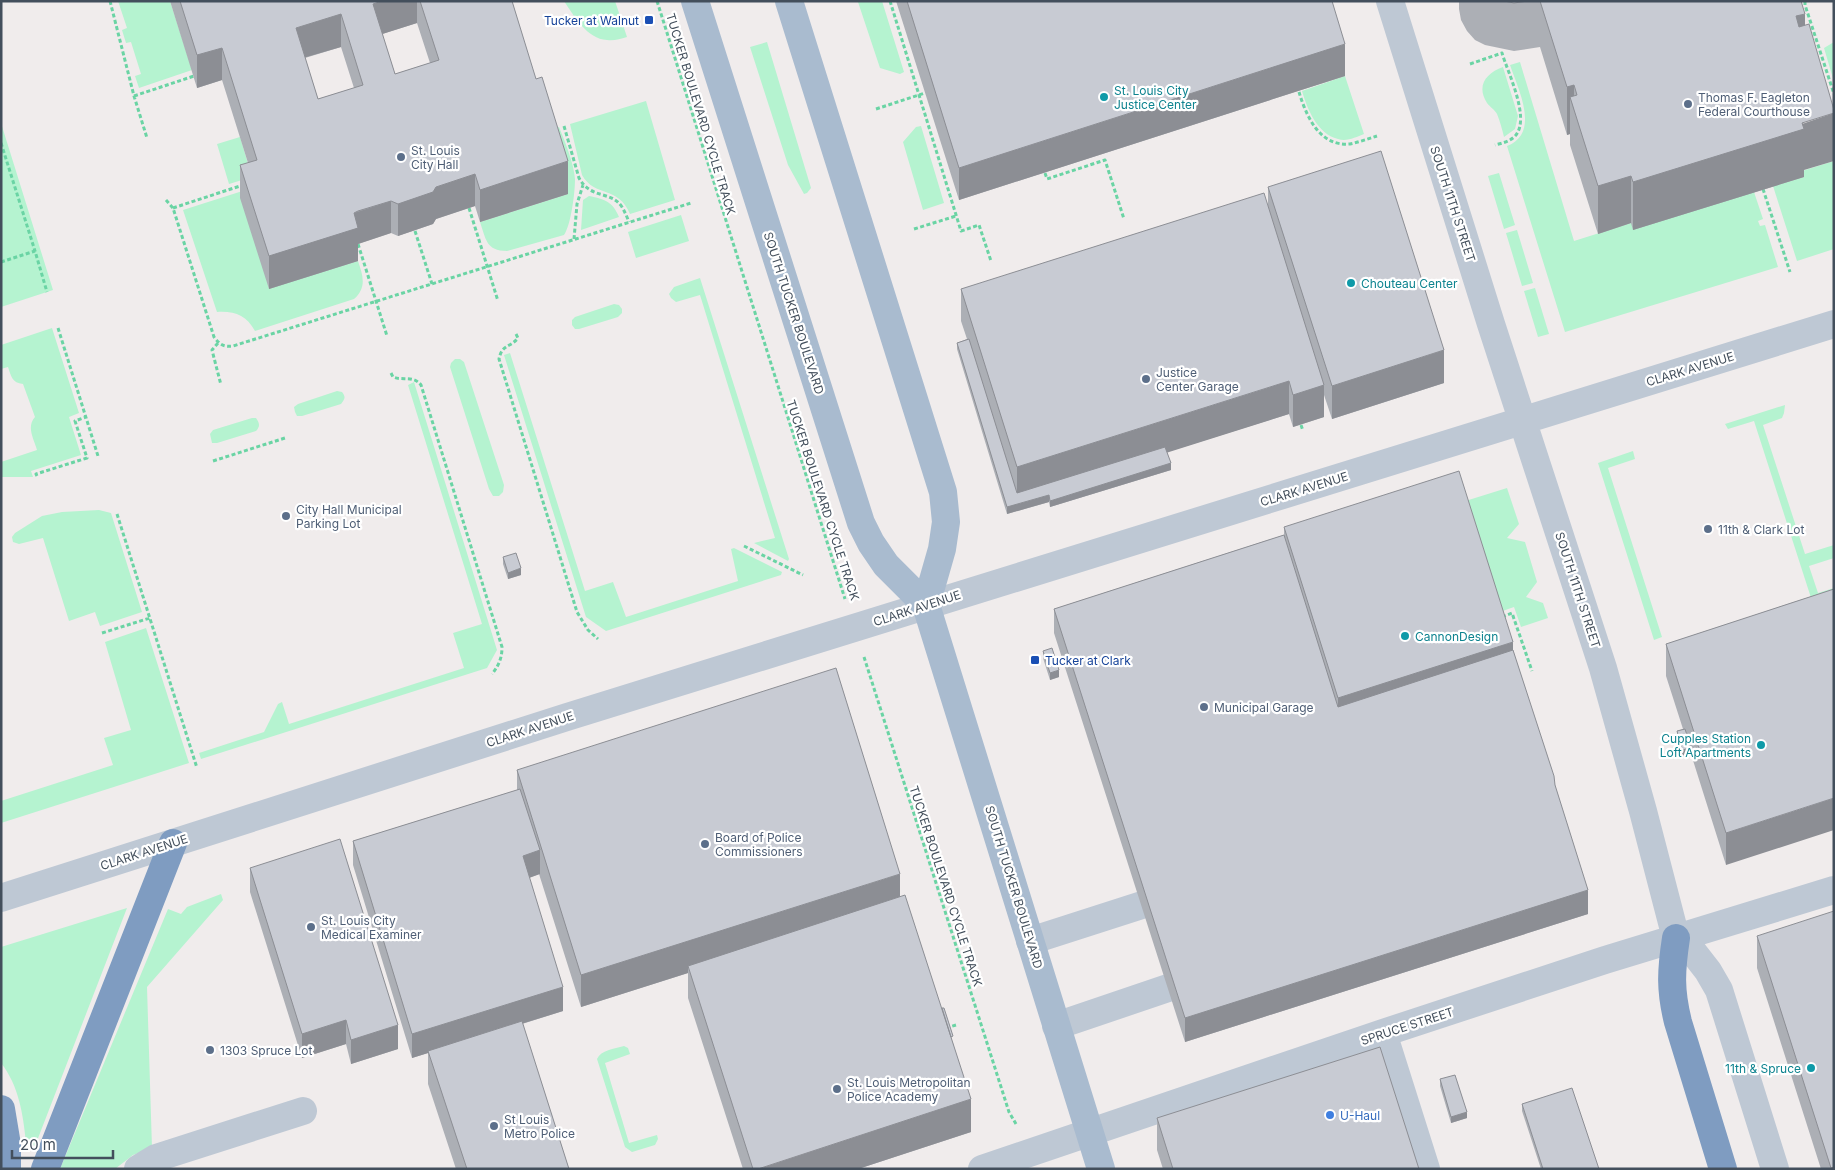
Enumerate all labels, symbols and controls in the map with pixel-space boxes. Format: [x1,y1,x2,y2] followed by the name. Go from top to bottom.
[663,11,739,217] street label: TUCKER BOULEVARD CYCLE TRACK
[544,13,639,28] place label: Tucker at Walnut
[643,14,655,26] marker: Tucker at Walnut
[1114,83,1197,112] place label: St. Louis City Justice Center
[1698,90,1810,119] place label: Thomas F. Eagleton Federal Courthouse
[1098,91,1110,103] marker: St. Louis City Justice Center
[1682,98,1694,110] marker: Thomas F. Eagleton Federal Courthouse
[411,143,460,172] place label: St. Louis City Hall
[1427,144,1479,264] street label: SOUTH 11TH STREET
[395,151,407,163] marker: St. Louis City Hall
[761,230,827,396] street label: SOUTH TUCKER BOULEVARD
[1361,276,1458,291] place label: Chouteau Center
[1345,277,1357,289] marker: Chouteau Center
[1644,349,1736,389] street label: CLARK AVENUE
[1156,365,1239,394] place label: Justice Center Garage
[1140,373,1152,385] marker: Justice Center Garage
[783,398,863,602] street label: TUCKER BOULEVARD CYCLE TRACK
[1258,469,1350,509] street label: CLARK AVENUE
[296,502,402,531] place label: City Hall Municipal Parking Lot
[280,510,292,522] marker: City Hall Municipal Parking Lot
[1718,522,1804,537] place label: 11th & Clark Lot
[1702,523,1714,535] marker: 11th & Clark Lot
[1552,530,1604,650] street label: SOUTH 11TH STREET
[871,587,963,629] street label: CLARK AVENUE
[1415,629,1498,644] place label: CannonDesign
[1399,630,1411,642] marker: CannonDesign
[1045,653,1131,668] place label: Tucker at Clark
[1029,654,1041,666] marker: Tucker at Clark
[1214,700,1313,715] place label: Municipal Garage
[1198,701,1210,713] marker: Municipal Garage
[484,708,576,750] street label: CLARK AVENUE
[1660,731,1751,760] place label: Cupples Station Loft Apartments
[1755,739,1767,751] marker: Cupples Station Loft Apartments
[906,784,986,988] street label: TUCKER BOULEVARD CYCLE TRACK
[982,804,1046,970] street label: SOUTH TUCKER BOULEVARD
[715,830,803,859] place label: Board of Police Commissioners
[98,831,190,873] street label: CLARK AVENUE
[699,838,711,850] marker: Board of Police Commissioners
[321,913,422,942] place label: St. Louis City Medical Examiner
[305,921,317,933] marker: St. Louis City Medical Examiner
[1359,1004,1456,1048] street label: SPRUCE STREET
[220,1043,313,1058] place label: 1303 Spruce Lot
[204,1044,216,1056] marker: 1303 Spruce Lot
[1725,1061,1801,1076] place label: 11th & Spruce
[1805,1062,1817,1074] marker: 11th & Spruce
[847,1075,971,1104] place label: St. Louis Metropolitan Police Academy
[831,1083,843,1095] marker: St. Louis Metropolitan Police Academy
[1340,1108,1380,1123] place label: U-Haul
[1324,1109,1336,1121] marker: U-Haul
[504,1112,575,1141] place label: St Louis Metro Police
[488,1120,500,1132] marker: St Louis Metro Police
[12,1128,114,1160] scale bar
[20,1135,56,1154] text: 20 m

